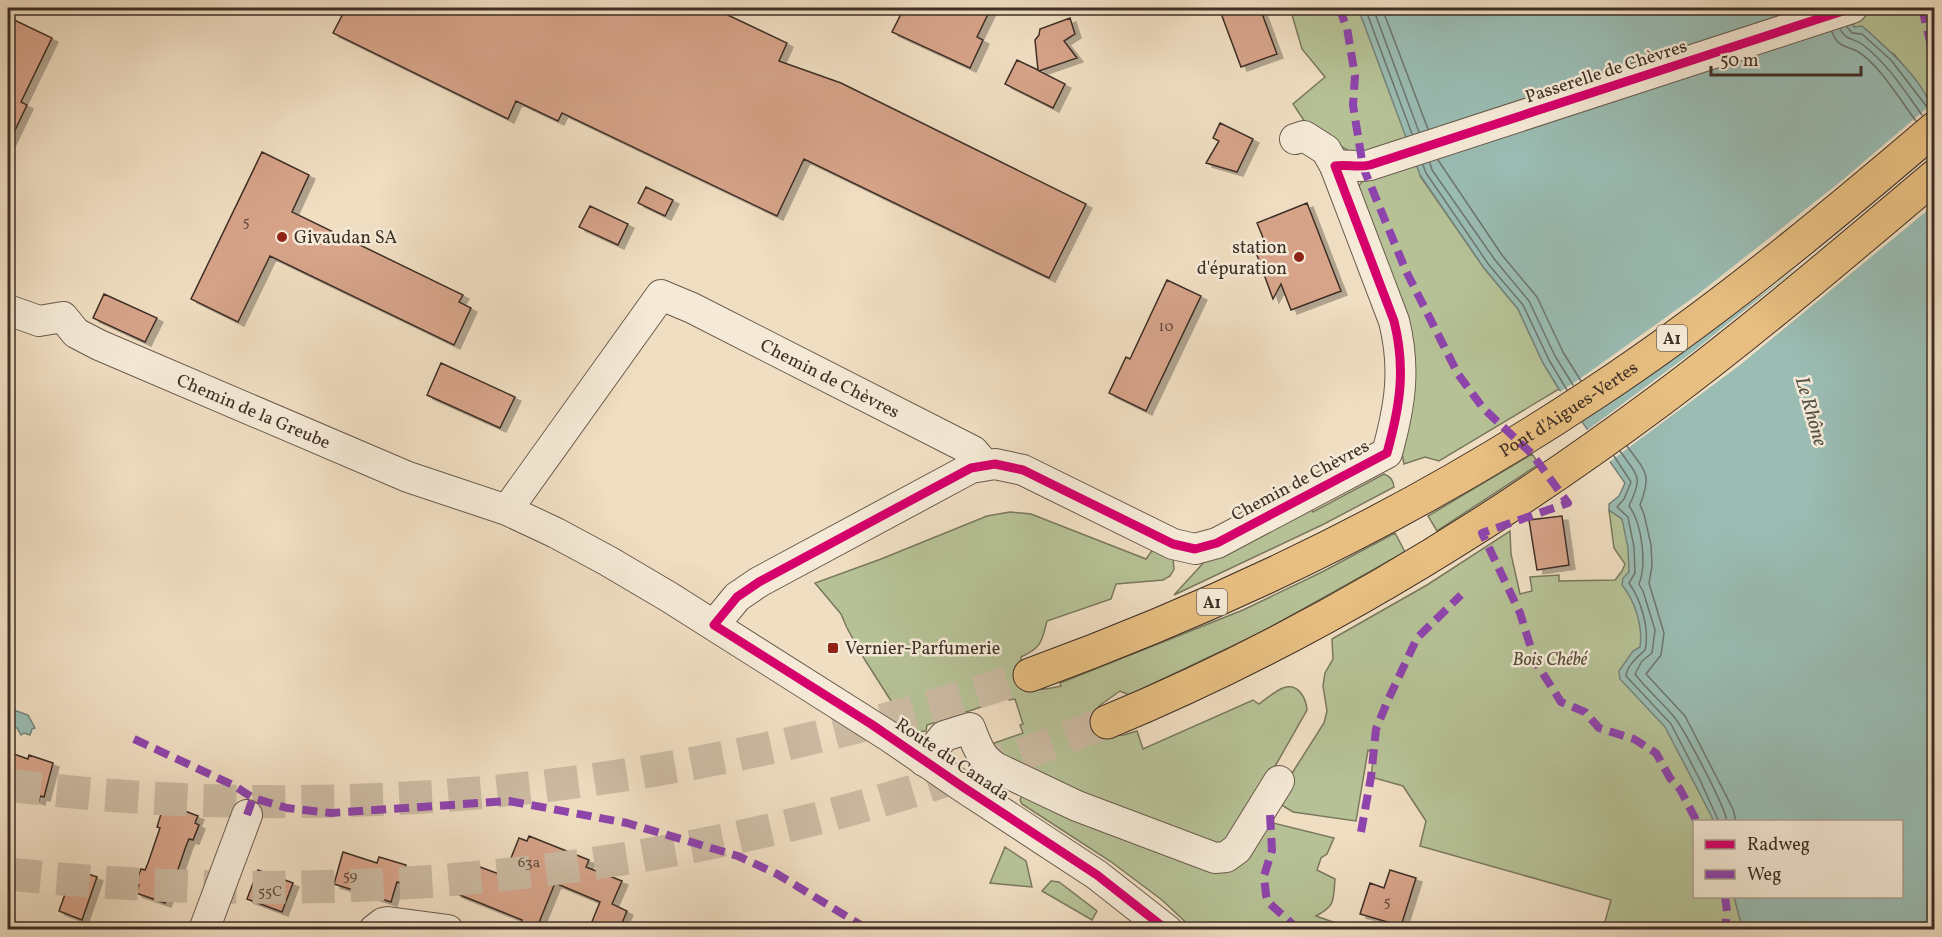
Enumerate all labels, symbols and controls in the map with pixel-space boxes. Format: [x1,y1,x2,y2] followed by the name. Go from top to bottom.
[1522,34,1691,110] street label: Passerelle de Chèvres
[1711,39,1861,77] scale bar
[1720,49,1759,74] text: 50 m
[242,212,250,233] house number: 5
[294,226,398,251] place label: Givaudan SA
[275,230,289,244] marker: Givaudan SA
[1197,236,1287,282] place label: station d'épuration
[1292,250,1306,264] marker: station d'épuration
[1159,317,1173,338] house number: 10
[1657,325,1687,351] road number: A1
[755,334,903,425] street label: Chemin de Chèvres
[1495,356,1644,464] street label: Pont d'Aigues-Vertes
[172,369,334,456] street label: Chemin de la Greube
[1787,373,1834,450] water label: Le Rhône
[1227,434,1374,528] street label: Chemin de Chèvres
[1197,589,1227,615] road number: A1
[845,637,1000,662] place label: Vernier-Parfumerie
[826,641,840,655] marker: Vernier-Parfumerie
[1513,648,1589,673] park label: Bois Chébé
[890,713,1014,808] street label: Route du Canada
[1693,820,1903,898] legend
[1747,833,1810,858] text: Radweg
[518,853,540,874] house number: 63a
[1747,863,1781,888] text: Weg
[343,866,358,887] house number: 59
[258,882,282,903] house number: 55C
[1383,892,1391,913] house number: 5

